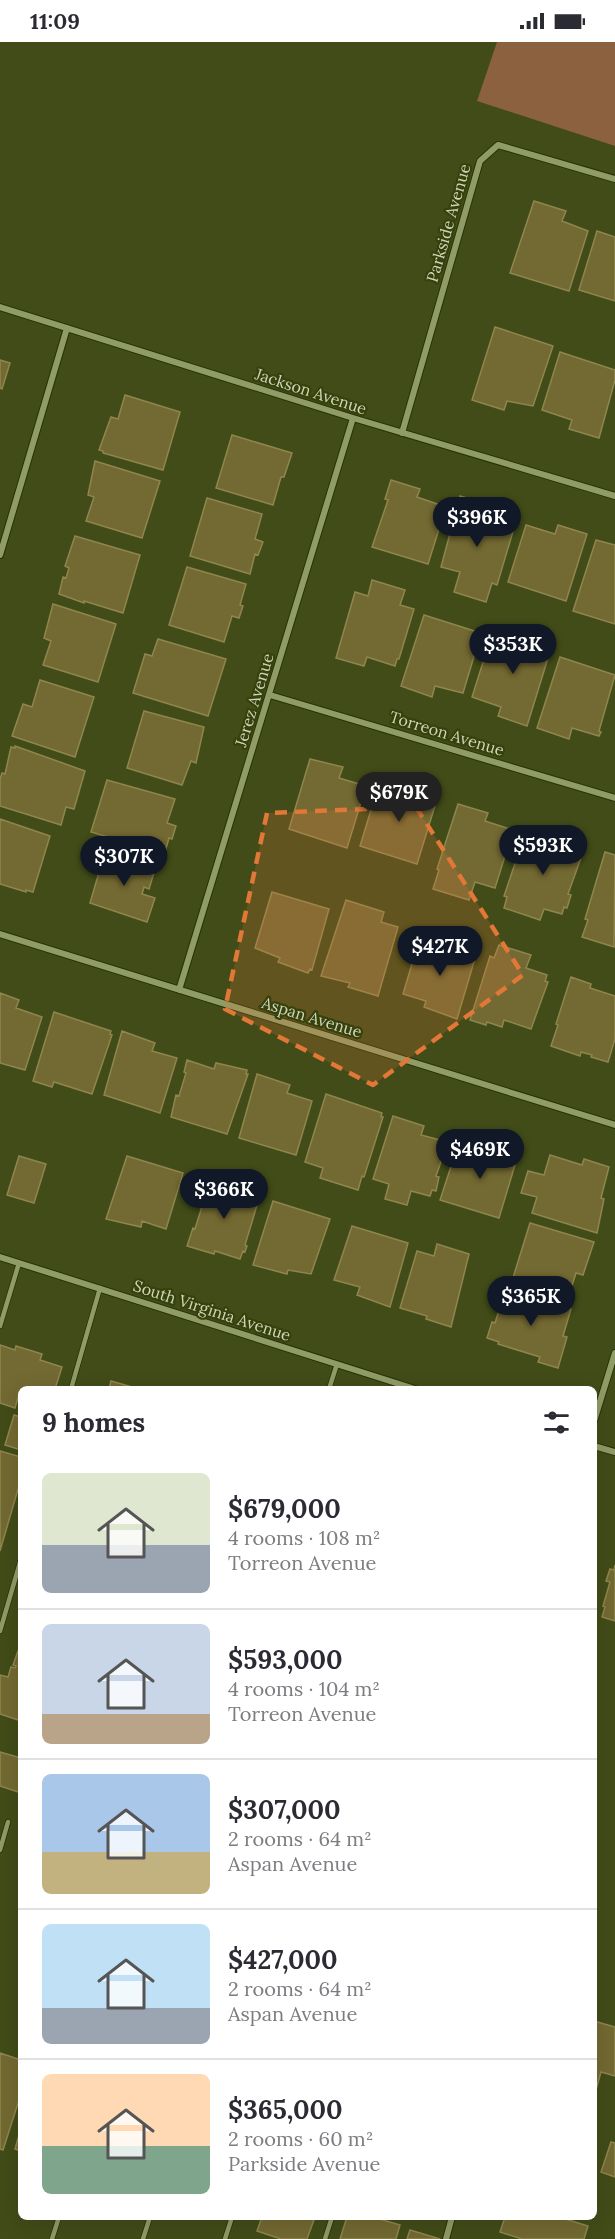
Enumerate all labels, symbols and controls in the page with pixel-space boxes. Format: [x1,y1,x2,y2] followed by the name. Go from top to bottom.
[30,7,80,35] text: 11:09
[422,161,475,284] street label: Parkside Avenue
[252,363,370,419] street label: Jackson Avenue
[435,497,519,548] pin: $396K
[447,504,507,529] text: $396K
[471,624,555,675] pin: $353K
[483,631,543,656] text: $353K
[230,651,278,750] street label: Jerez Avenue
[387,706,507,760] street label: Torreon Avenue
[357,772,441,823] pin: $679K
[370,779,428,804] text: $679K
[501,825,585,876] pin: $593K
[513,832,573,857] text: $593K
[82,836,166,887] pin: $307K
[94,843,154,868] text: $307K
[398,926,482,977] pin: $427K
[412,933,468,958] text: $427K
[259,992,365,1042] street label: Aspan Avenue
[438,1129,522,1180] pin: $469K
[450,1136,510,1161] text: $469K
[182,1169,266,1220] pin: $366K
[194,1176,254,1201] text: $366K
[131,1275,293,1345] street label: South Virginia Avenue
[489,1276,573,1327] pin: $365K
[501,1283,561,1308] text: $365K
[42,1406,145,1439] text: 9 homes
[540,1406,573,1439] icon: filters
[228,1492,341,1525] text: $679,000
[90,1497,162,1569] icon: home
[228,1525,380,1550] text: 4 rooms · 108 m²
[228,1550,376,1575] text: Torreon Avenue
[228,1643,343,1676] text: $593,000
[90,1648,162,1720] icon: home
[228,1676,380,1701] text: 4 rooms · 104 m²
[228,1701,376,1726] text: Torreon Avenue
[228,1793,341,1826] text: $307,000
[90,1798,162,1870] icon: home
[228,1826,372,1851] text: 2 rooms · 64 m²
[228,1851,357,1876] text: Aspan Avenue
[228,1943,338,1976] text: $427,000
[90,1948,162,2020] icon: home
[228,1976,372,2001] text: 2 rooms · 64 m²
[228,2001,357,2026] text: Aspan Avenue
[228,2093,343,2126] text: $365,000
[90,2098,162,2170] icon: home
[228,2126,373,2151] text: 2 rooms · 60 m²
[228,2151,380,2176] text: Parkside Avenue

